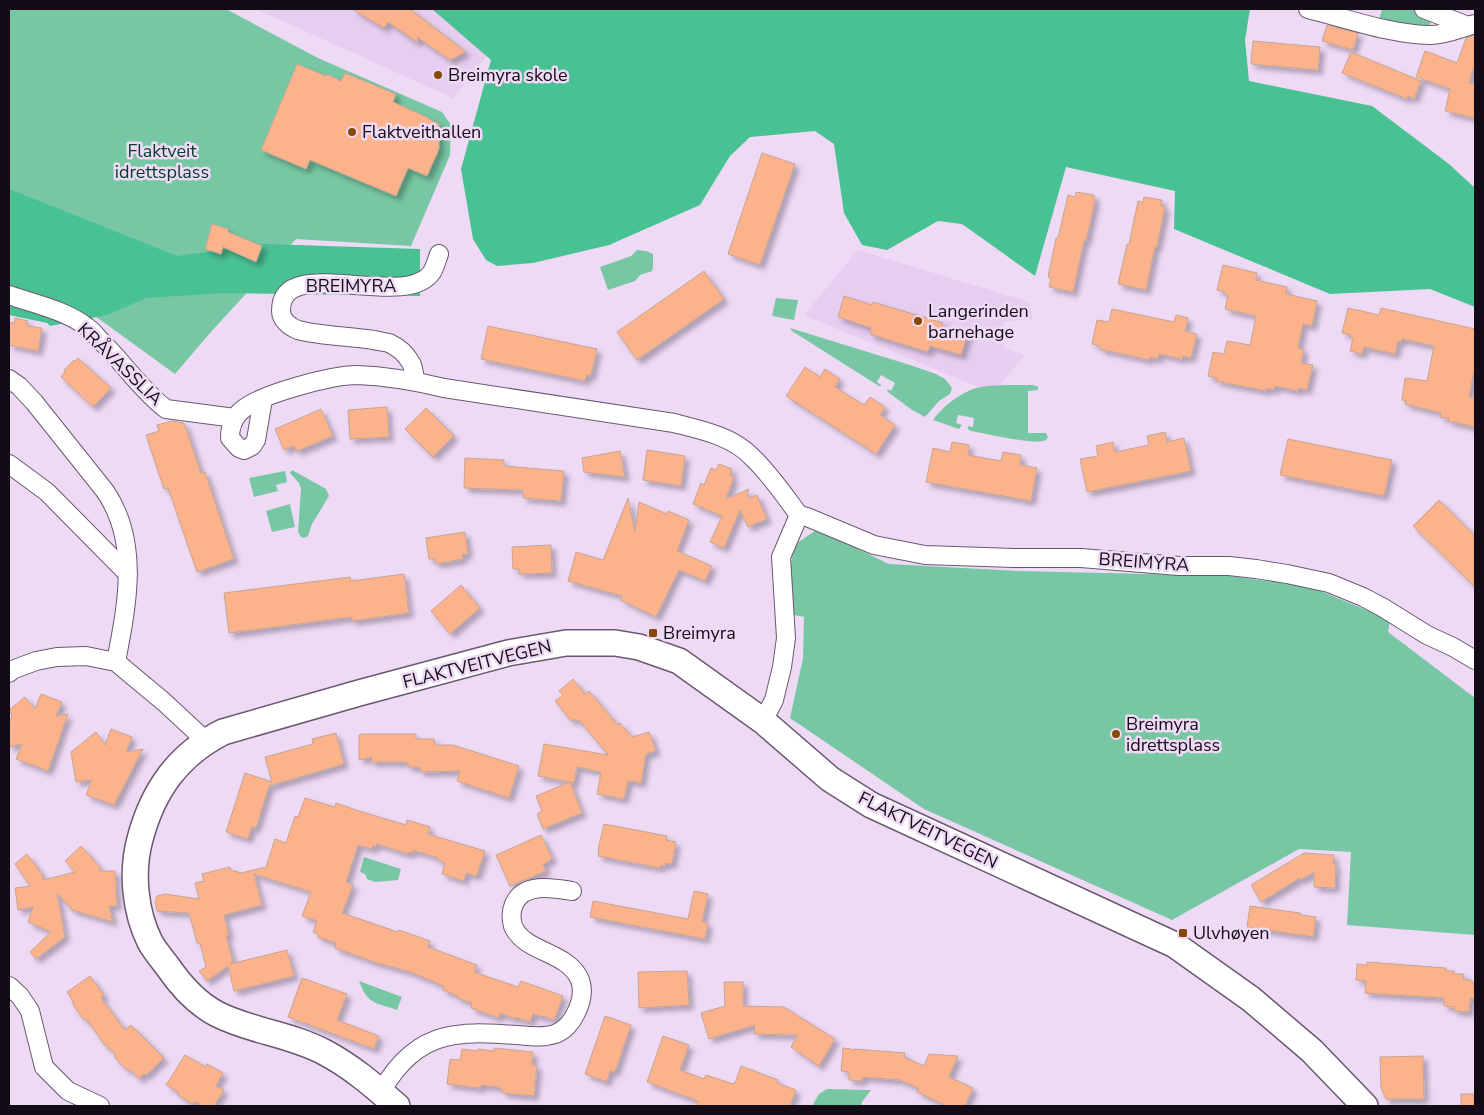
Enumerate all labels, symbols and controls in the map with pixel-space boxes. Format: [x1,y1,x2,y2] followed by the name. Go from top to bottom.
[448,63,568,87] place label: Breimyra skole
[432,69,444,81] marker: Breimyra skole
[362,120,481,144] place label: Flaktveithallen
[346,126,358,138] marker: Flaktveithallen
[115,139,209,184] park label: Flaktveit idrettsplass
[306,274,396,298] street label: BREIMYRA
[928,299,1029,344] place label: Langerinden barnehage
[912,315,924,327] marker: Langerinden barnehage
[72,317,168,411] street label: KRÅVASSLIA
[1098,547,1190,577] street label: BREIMYRA
[663,621,736,645] place label: Breimyra
[647,627,659,639] marker: Breimyra
[400,634,554,694] street label: FLAKTVEITVEGEN
[1126,712,1220,757] place label: Breimyra idrettsplass
[1110,728,1122,740] marker: Breimyra idrettsplass
[854,786,1002,874] street label: FLAKTVEITVEGEN
[1193,921,1270,945] place label: Ulvhøyen
[1177,927,1189,939] marker: Ulvhøyen

